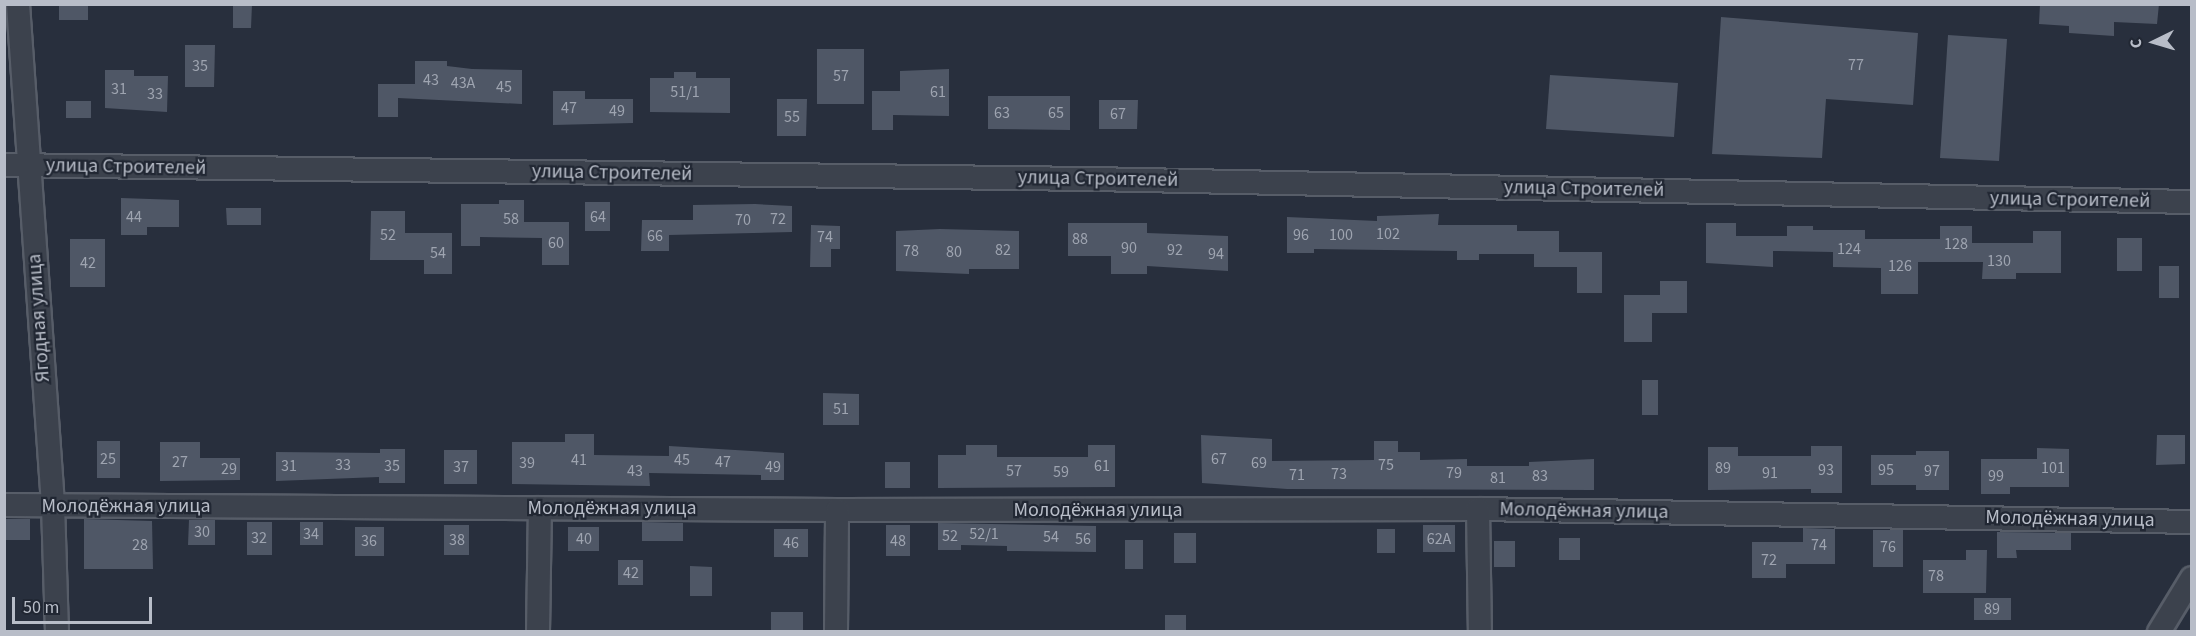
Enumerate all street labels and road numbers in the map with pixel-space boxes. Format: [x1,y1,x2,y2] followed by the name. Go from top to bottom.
[46,154,206,180] street label: улица Строителей
[532,160,692,186] street label: улица Строителей
[1018,166,1178,192] street label: улица Строителей
[1504,176,1664,202] street label: улица Строителей
[1990,187,2150,213] street label: улица Строителей
[23,253,55,383] street label: Ягодная улица
[41,494,211,518] street label: Молодёжная улица
[527,496,697,520] street label: Молодёжная улица
[1013,498,1183,522] street label: Молодёжная улица
[1499,498,1669,524] street label: Молодёжная улица
[1985,506,2155,532] street label: Молодёжная улица

